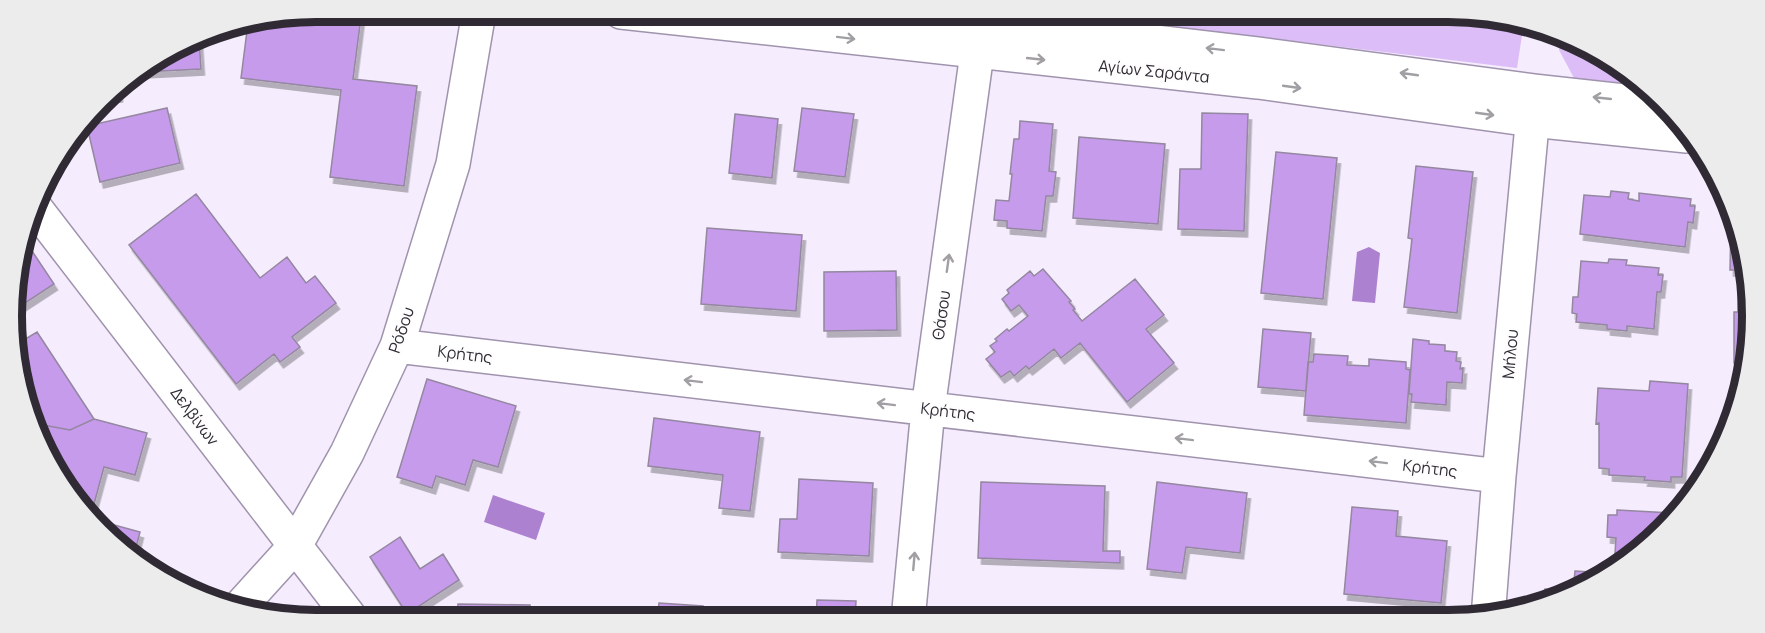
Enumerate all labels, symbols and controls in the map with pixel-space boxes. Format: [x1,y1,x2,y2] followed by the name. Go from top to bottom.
[836,33,856,44] one-way arrow
[1206,43,1226,54] one-way arrow
[1025,54,1045,65] one-way arrow
[1097,54,1211,88] street label: Αγίων Σαράντα
[1399,68,1419,79] one-way arrow
[1282,81,1301,92] one-way arrow
[1593,93,1613,104] one-way arrow
[1475,108,1495,119] one-way arrow
[943,254,954,274] one-way arrow
[927,289,955,341] street label: Θάσου
[383,304,419,356] street label: Ρόδου
[1497,328,1523,380] street label: Μήλου
[436,340,494,368] street label: Κρήτης
[683,375,703,386] one-way arrow
[166,382,224,450] street label: Δελβίνων
[919,397,977,425] street label: Κρήτης
[877,398,897,409] one-way arrow
[1175,433,1195,444] one-way arrow
[1401,454,1459,482] street label: Κρήτης
[1368,456,1388,467] one-way arrow
[909,552,920,572] one-way arrow

